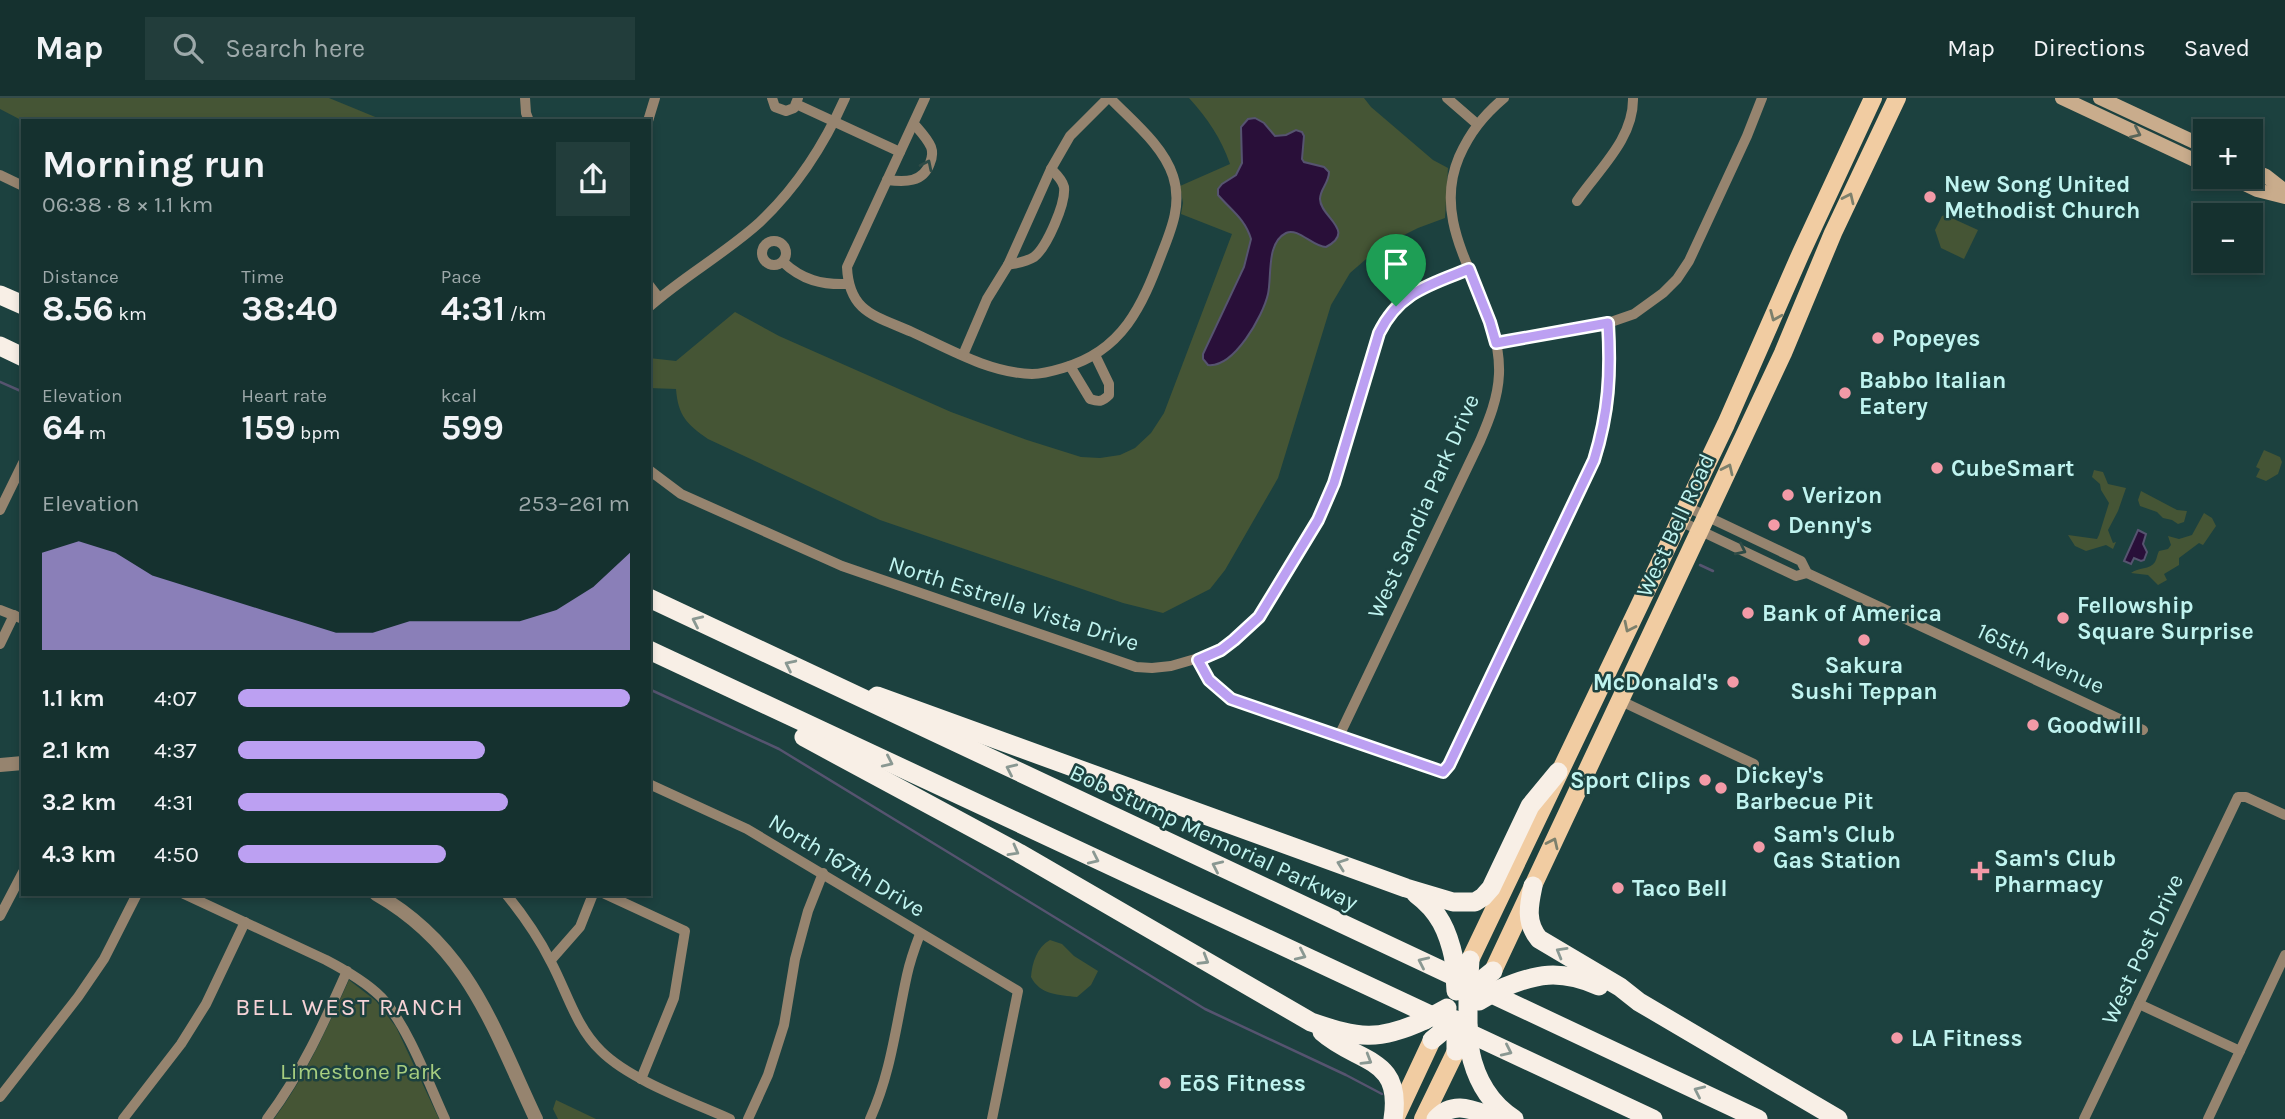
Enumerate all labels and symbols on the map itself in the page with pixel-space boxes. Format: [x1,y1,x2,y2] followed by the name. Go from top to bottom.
[2129,125,2141,139] one-way arrow
[919,160,933,172] one-way arrow
[1944,171,2140,224] place label: New Song United Methodist Church
[1922,189,1938,205] marker: New Song United Methodist Church
[1841,193,1855,206] one-way arrow
[1366,234,1426,306] pin
[1769,309,1783,321] one-way arrow
[1892,325,1981,352] place label: Popeyes
[1870,330,1886,346] marker: Popeyes
[1859,367,2006,420] place label: Babbo Italian Eatery
[1837,385,1853,401] marker: Babbo Italian Eatery
[1362,390,1485,623] street label: West Sandia Park Drive
[1630,449,1720,601] street label: West Bell Road
[1951,455,2074,482] place label: CubeSmart
[1929,460,1945,476] marker: CubeSmart
[1719,464,1733,476] one-way arrow
[1802,482,1882,509] place label: Verizon
[1780,487,1796,503] marker: Verizon
[1788,512,1872,539] place label: Denny's
[1766,517,1782,533] marker: Denny's
[1734,542,1746,556] one-way arrow
[885,550,1142,657] street label: North Estrella Vista Drive
[2077,592,2254,645] place label: Fellowship Square Surprise
[1762,600,1942,627] place label: Bank of America
[1740,605,1756,621] marker: Bank of America
[2055,610,2071,626] marker: Fellowship Square Surprise
[692,615,704,629] one-way arrow
[1973,617,2109,700] street label: 165th Avenue
[1623,619,1637,632] one-way arrow
[1856,632,1872,648] marker: Sakura Sushi Teppan
[1790,652,1938,705] place label: Sakura Sushi Teppan
[785,659,797,673] one-way arrow
[1593,669,1719,696] place label: McDonald's
[1725,674,1741,690] marker: McDonald's
[2047,712,2142,739] place label: Goodwill
[2025,717,2041,733] marker: Goodwill
[881,754,893,768] one-way arrow
[1065,759,1362,916] street label: Bob Stump Memorial Parkway
[1735,762,1873,815] place label: Dickey's Barbecue Pit
[1006,764,1018,778] one-way arrow
[1570,767,1691,794] place label: Sport Clips
[1697,772,1713,788] marker: Sport Clips
[1713,780,1729,796] marker: Dickey's Barbecue Pit
[764,808,930,923] street label: North 167th Drive
[1773,821,1901,874] place label: Sam's Club Gas Station
[1545,838,1559,850] one-way arrow
[1751,839,1767,855] marker: Sam's Club Gas Station
[1006,843,1019,856] one-way arrow
[1994,845,2116,898] place label: Sam's Club Pharmacy
[1087,851,1099,865] one-way arrow
[1336,859,1348,873] one-way arrow
[1212,860,1224,874] one-way arrow
[1972,863,1988,879] marker: Sam's Club Pharmacy
[2096,870,2189,1029] street label: West Post Drive
[1632,875,1728,902] place label: Taco Bell
[1610,880,1626,896] marker: Taco Bell
[1293,947,1306,961] one-way arrow
[1555,947,1568,960] one-way arrow
[1196,952,1209,965] one-way arrow
[1418,956,1430,970] one-way arrow
[235,993,465,1021] district label: BELL WEST RANCH
[1911,1025,2023,1052] place label: LA Fitness
[1889,1030,1905,1046] marker: LA Fitness
[1500,1043,1512,1057] one-way arrow
[1359,1052,1372,1065] one-way arrow
[280,1058,442,1085] park label: Limestone Park
[1179,1070,1306,1097] place label: EōS Fitness
[1157,1075,1173,1091] marker: EōS Fitness
[1694,1085,1706,1099] one-way arrow

